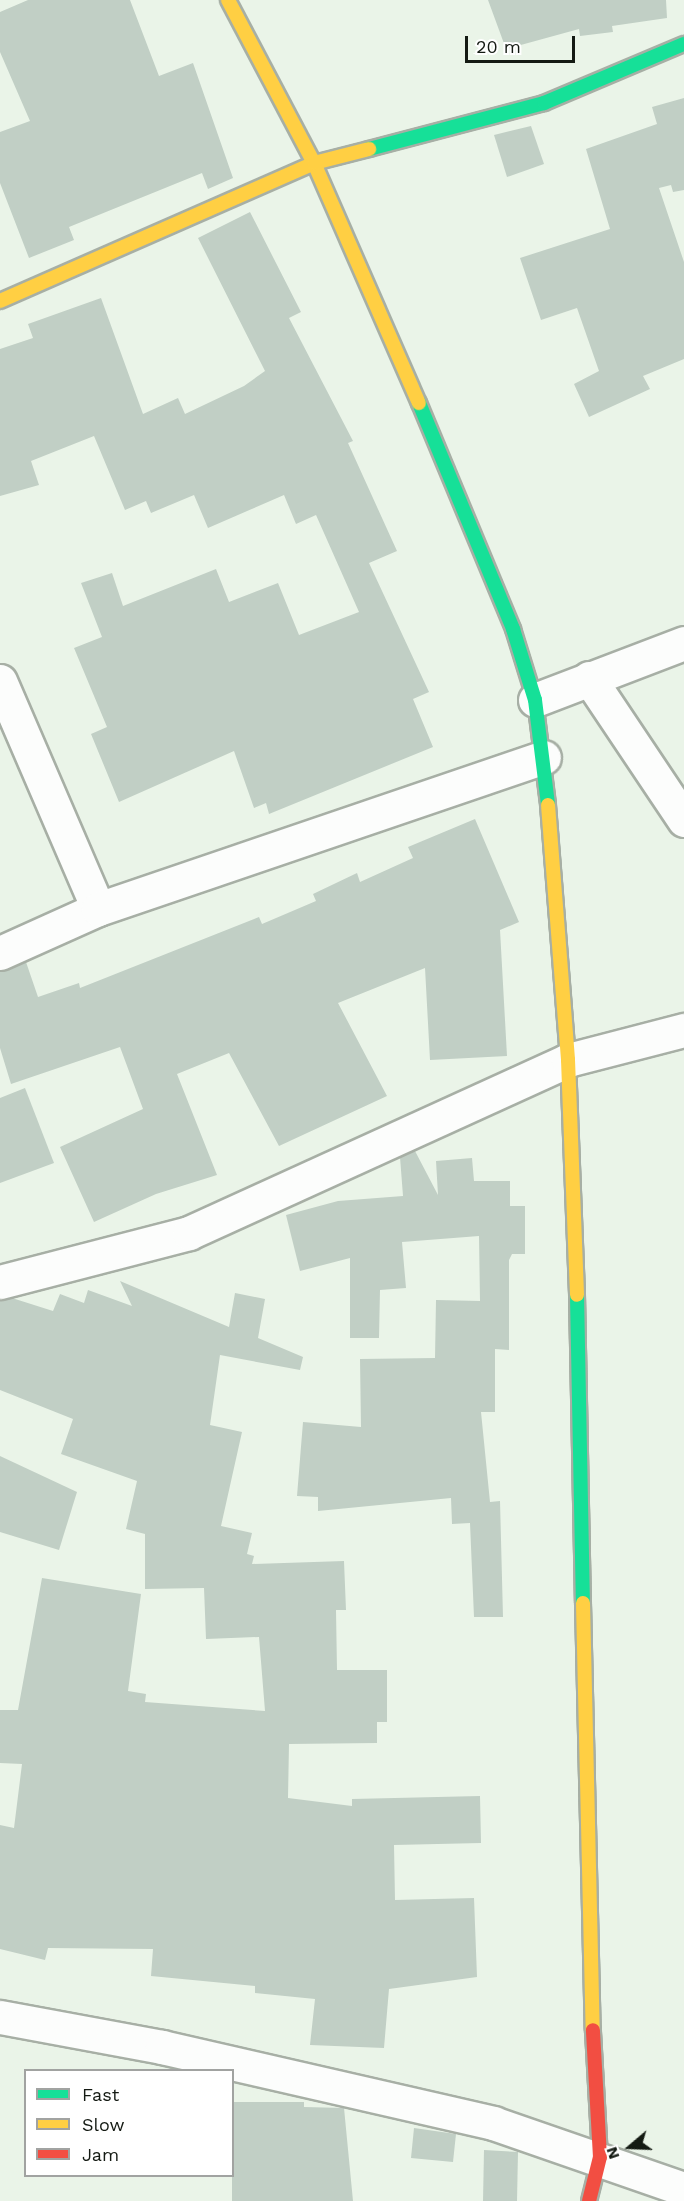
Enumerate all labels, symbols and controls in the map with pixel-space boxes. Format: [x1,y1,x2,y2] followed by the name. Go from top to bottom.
[468,24,578,62] scale bar
[476,36,521,57] text: 20 m
[24,2069,234,2177] legend
[82,2084,119,2105] text: Fast
[82,2114,125,2135] text: Slow
[600,2117,660,2177] north arrow
[82,2144,119,2165] text: Jam
[602,2144,623,2162] text: N

